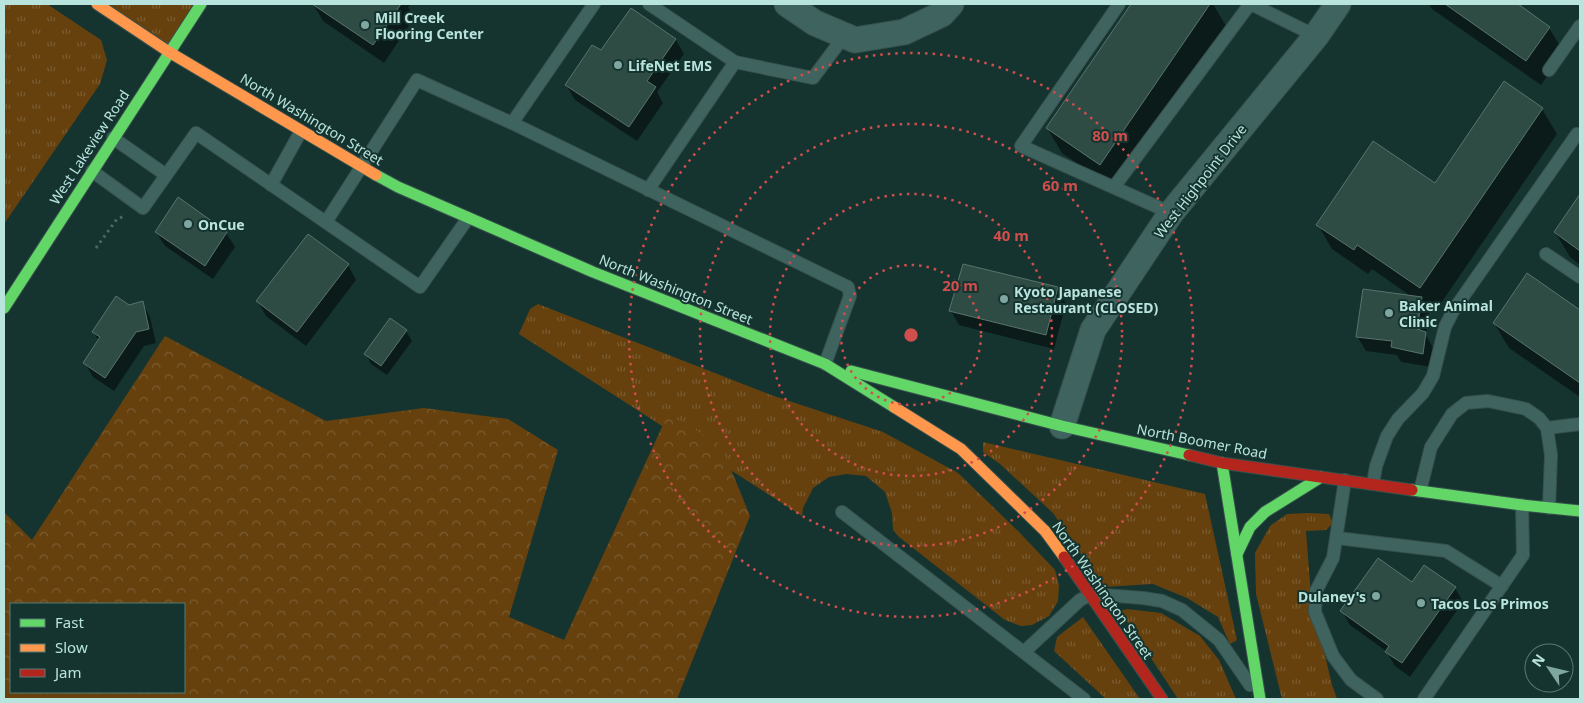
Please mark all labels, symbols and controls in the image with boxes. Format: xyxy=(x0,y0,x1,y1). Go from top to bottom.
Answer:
place label: Mill Creek Flooring Center xyxy=(375,8,484,43)
marker: Mill Creek Flooring Center xyxy=(359,19,371,31)
place label: LifeNet EMS xyxy=(628,56,712,75)
marker: LifeNet EMS xyxy=(612,59,624,71)
street label: North Washington Street xyxy=(237,69,387,169)
street label: West Lakeview Road xyxy=(45,86,133,208)
street label: West Highpoint Drive xyxy=(1149,120,1251,242)
text: 80 m xyxy=(1092,125,1128,145)
text: 60 m xyxy=(1042,175,1078,195)
place label: OnCue xyxy=(198,215,245,234)
marker: OnCue xyxy=(182,218,194,230)
text: 40 m xyxy=(993,225,1029,245)
street label: North Washington Street xyxy=(596,249,756,329)
text: 20 m xyxy=(942,275,978,295)
place label: Kyoto Japanese Restaurant (CLOSED) xyxy=(1014,282,1158,317)
marker: Kyoto Japanese Restaurant (CLOSED) xyxy=(998,293,1010,305)
place label: Baker Animal Clinic xyxy=(1399,296,1493,331)
marker: Baker Animal Clinic xyxy=(1383,307,1395,319)
centre of rings xyxy=(902,326,920,344)
street label: North Boomer Road xyxy=(1135,419,1269,463)
street label: North Washington Street xyxy=(1048,517,1158,663)
place label: Dulaney's xyxy=(1298,587,1366,606)
marker: Dulaney's xyxy=(1370,590,1382,602)
place label: Tacos Los Primos xyxy=(1431,594,1549,613)
marker: Tacos Los Primos xyxy=(1415,597,1427,609)
legend xyxy=(10,603,185,693)
text: Fast xyxy=(55,612,84,632)
text: Slow xyxy=(55,637,88,657)
north arrow xyxy=(1524,643,1574,693)
text: N xyxy=(1527,650,1549,670)
text: Jam xyxy=(53,662,82,682)

